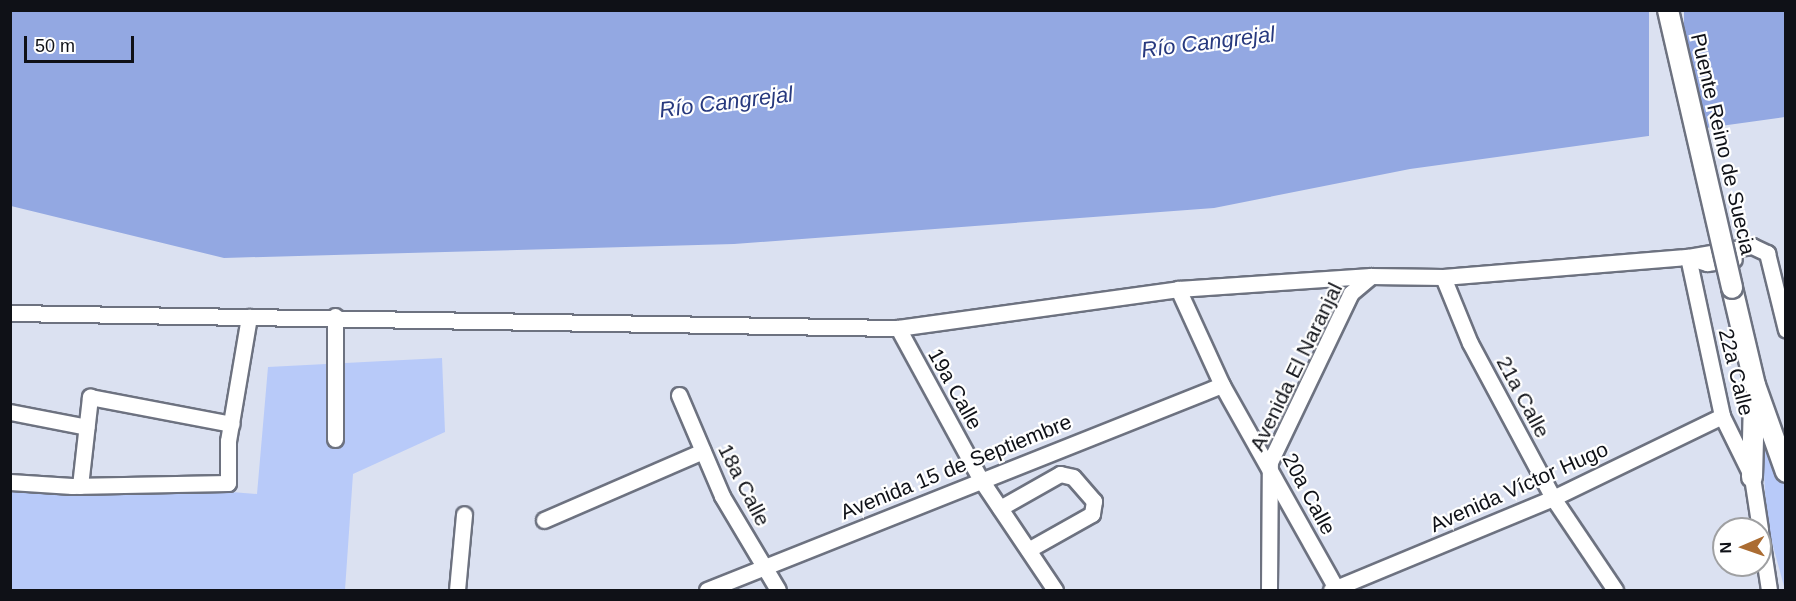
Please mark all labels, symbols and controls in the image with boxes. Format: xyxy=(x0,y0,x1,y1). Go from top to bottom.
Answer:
water label: Río Cangrejal xyxy=(1140,21,1276,63)
scale bar xyxy=(27,24,136,62)
street label: Puente Reino de Suecia xyxy=(1685,31,1761,257)
text: 50 m xyxy=(35,36,75,56)
water label: Río Cangrejal xyxy=(658,81,794,123)
street label: Avenida El Naranjal xyxy=(1244,279,1348,455)
street label: 22a Calle xyxy=(1713,326,1759,418)
street label: 19a Calle xyxy=(922,344,988,434)
street label: 21a Calle xyxy=(1491,352,1555,442)
street label: Avenida 15 de Septiembre xyxy=(837,409,1075,525)
street label: Avenida Víctor Hugo xyxy=(1426,436,1612,538)
street label: 18a Calle xyxy=(713,440,775,530)
street label: 20a Calle xyxy=(1277,449,1341,539)
north arrow xyxy=(1712,517,1772,577)
text: N xyxy=(1717,542,1734,554)

